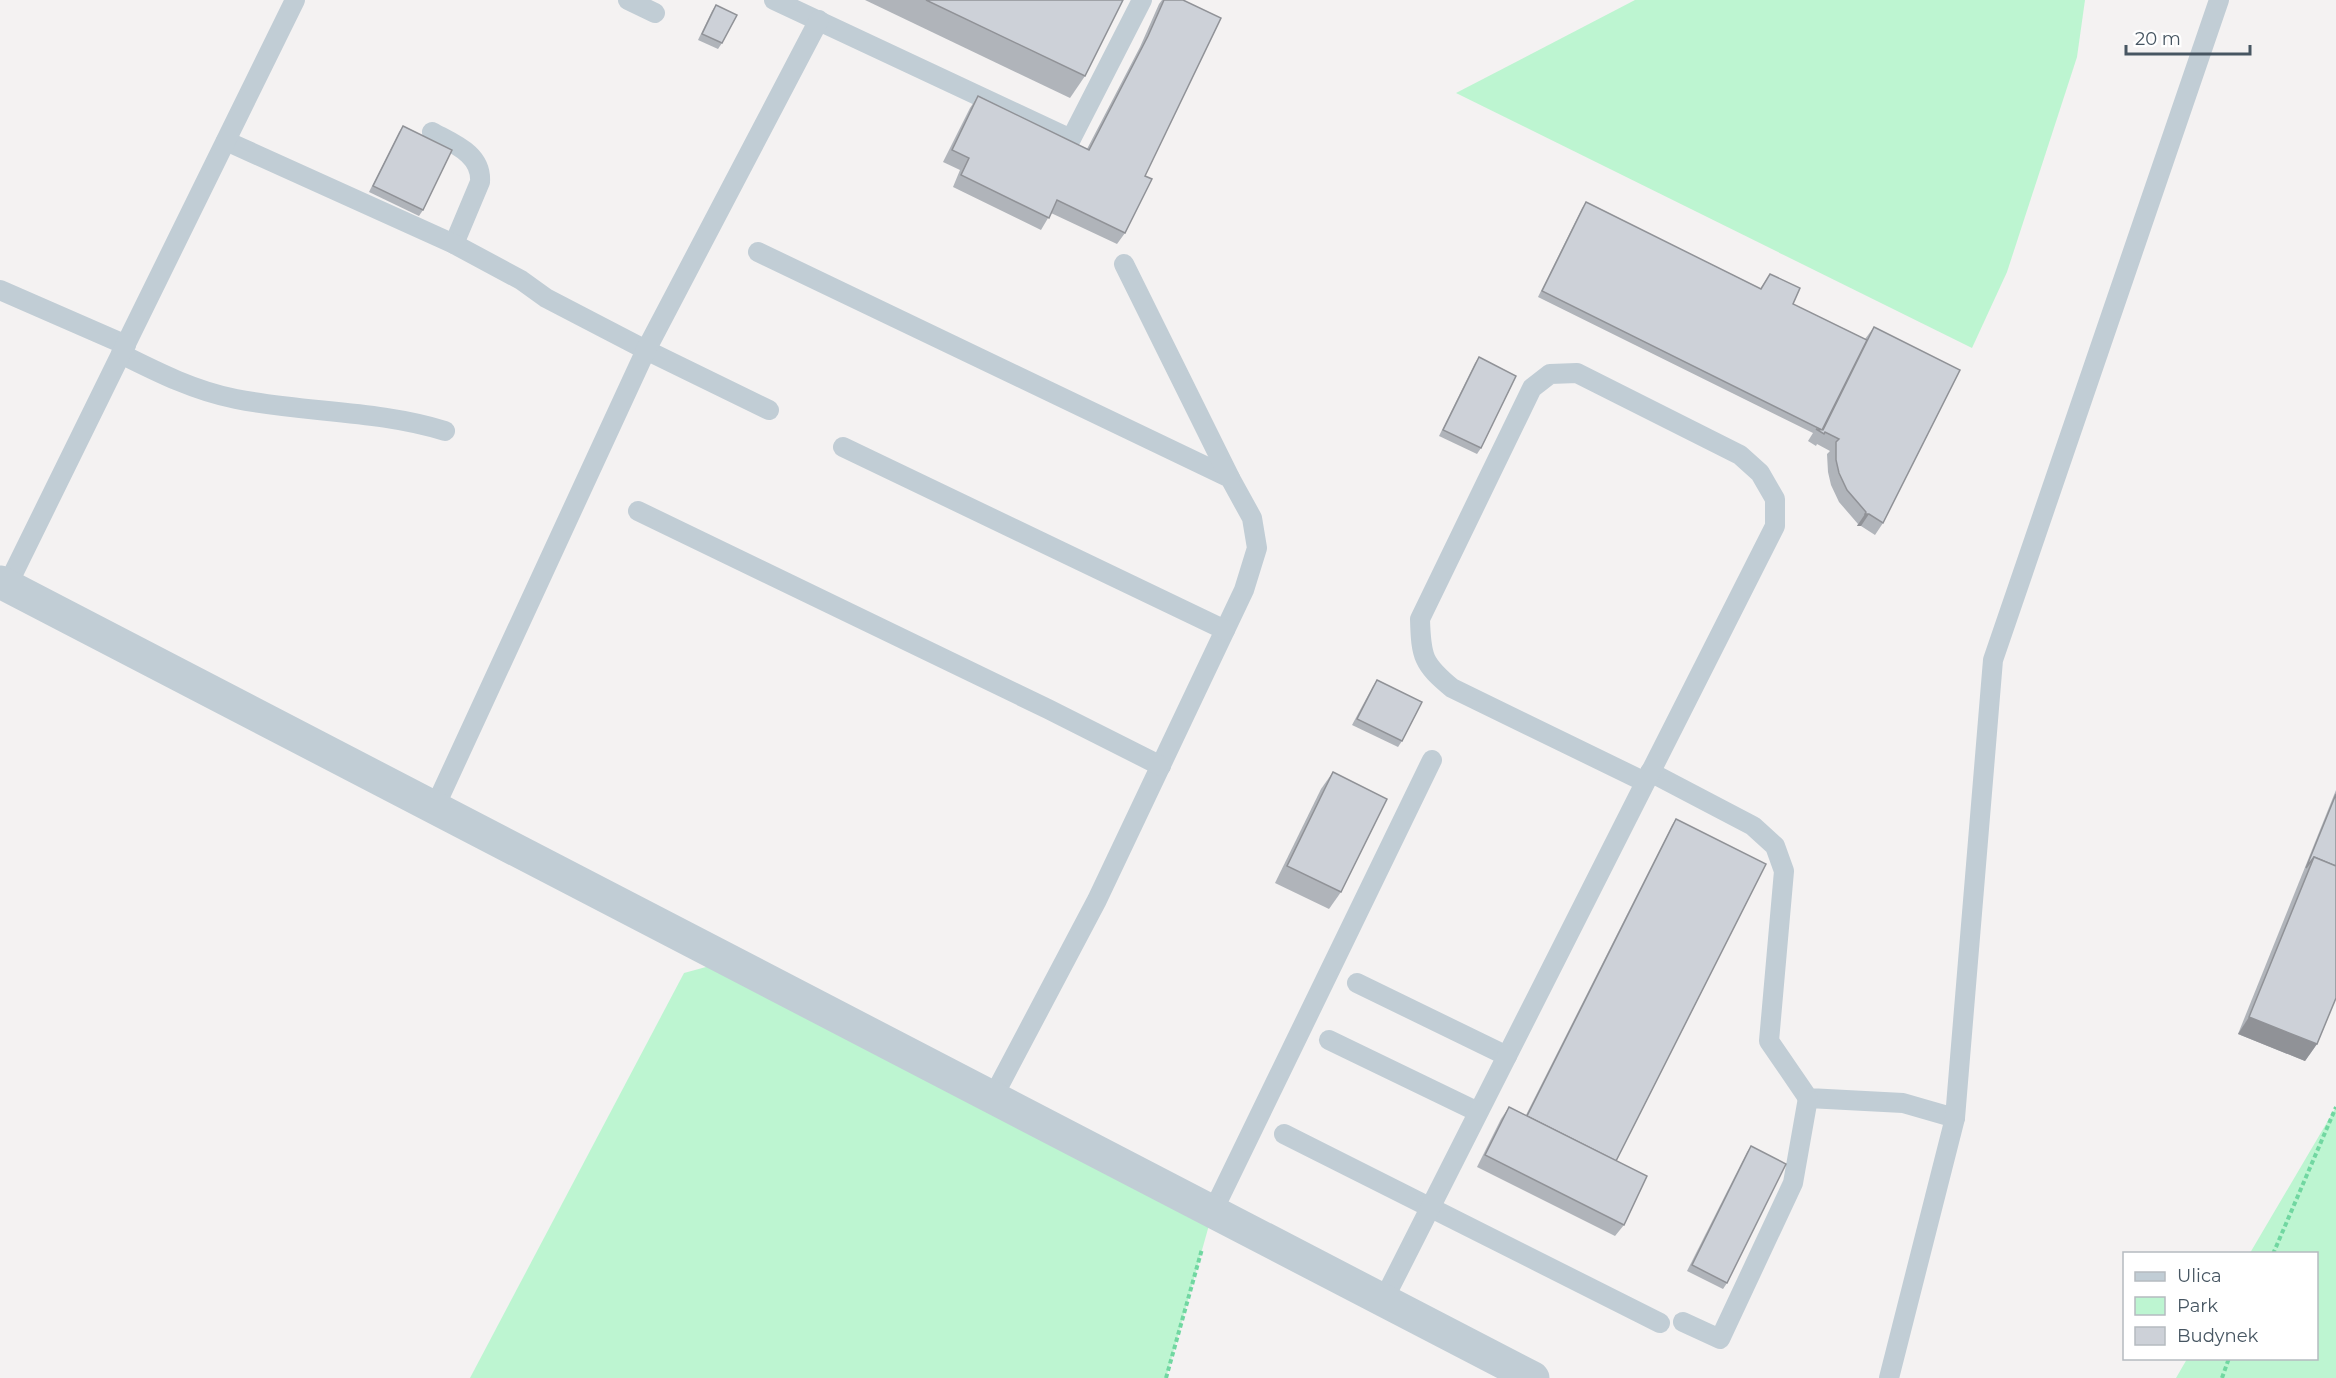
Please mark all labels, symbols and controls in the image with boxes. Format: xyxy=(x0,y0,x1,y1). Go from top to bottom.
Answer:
scale bar xyxy=(2126,18,2250,56)
text: 20 m xyxy=(2135,28,2181,50)
legend xyxy=(2123,1252,2318,1360)
text: Ulica xyxy=(2177,1265,2222,1287)
text: Park xyxy=(2177,1295,2218,1317)
text: Budynek xyxy=(2177,1325,2259,1347)

